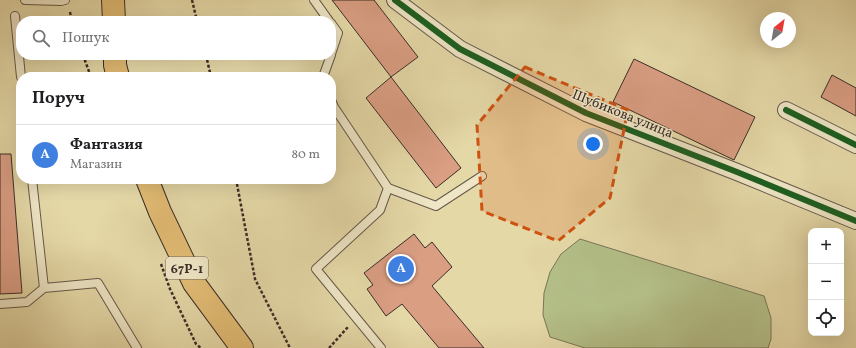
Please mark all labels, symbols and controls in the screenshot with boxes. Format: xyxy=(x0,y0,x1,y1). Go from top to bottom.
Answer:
north arrow xyxy=(760,12,796,48)
search box xyxy=(16,16,336,60)
icon: search xyxy=(30,27,52,49)
text: Пошук xyxy=(62,28,110,49)
street label: Шубикова улица xyxy=(569,85,676,143)
text: Поруч xyxy=(32,87,85,110)
your location xyxy=(583,134,603,154)
text: Фантазия xyxy=(70,135,143,156)
text: A xyxy=(40,146,50,164)
text: 80 m xyxy=(291,146,320,164)
text: Магазин xyxy=(70,156,122,174)
map controls xyxy=(808,228,844,336)
button: + xyxy=(808,228,844,264)
pin: A xyxy=(388,254,414,284)
road number: 67Р-1 xyxy=(166,257,208,279)
button: − xyxy=(808,264,844,300)
button: locate xyxy=(808,300,844,336)

